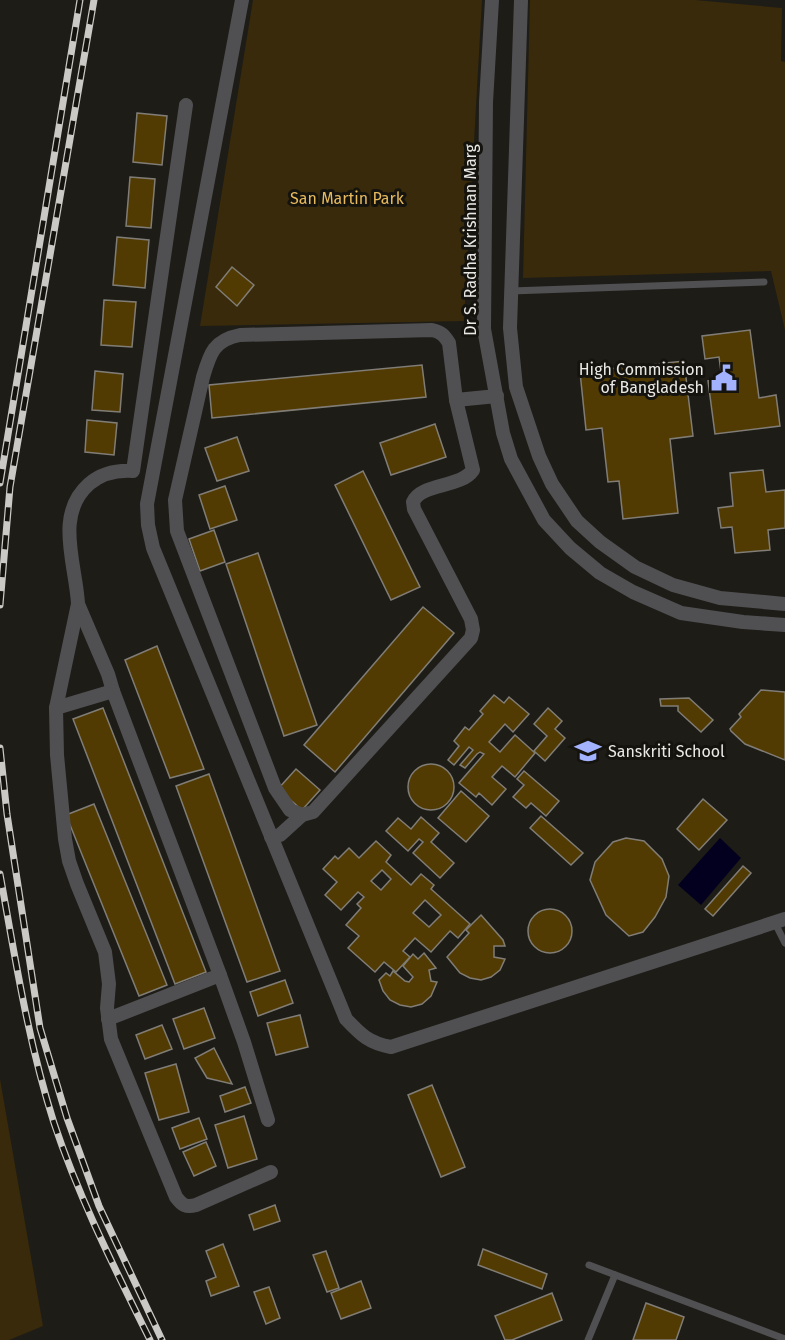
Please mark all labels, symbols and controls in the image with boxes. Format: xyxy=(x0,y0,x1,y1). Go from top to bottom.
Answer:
street label: Dr S. Radha Krishnan Marg xyxy=(461,143,480,336)
park label: San Martin Park xyxy=(290,189,405,208)
place label: High Commission of Bangladesh xyxy=(579,360,704,397)
public building icon: High Commission of Bangladesh xyxy=(709,363,739,393)
school or university icon: Sanskriti School xyxy=(573,736,603,766)
place label: Sanskriti School xyxy=(608,742,725,761)

